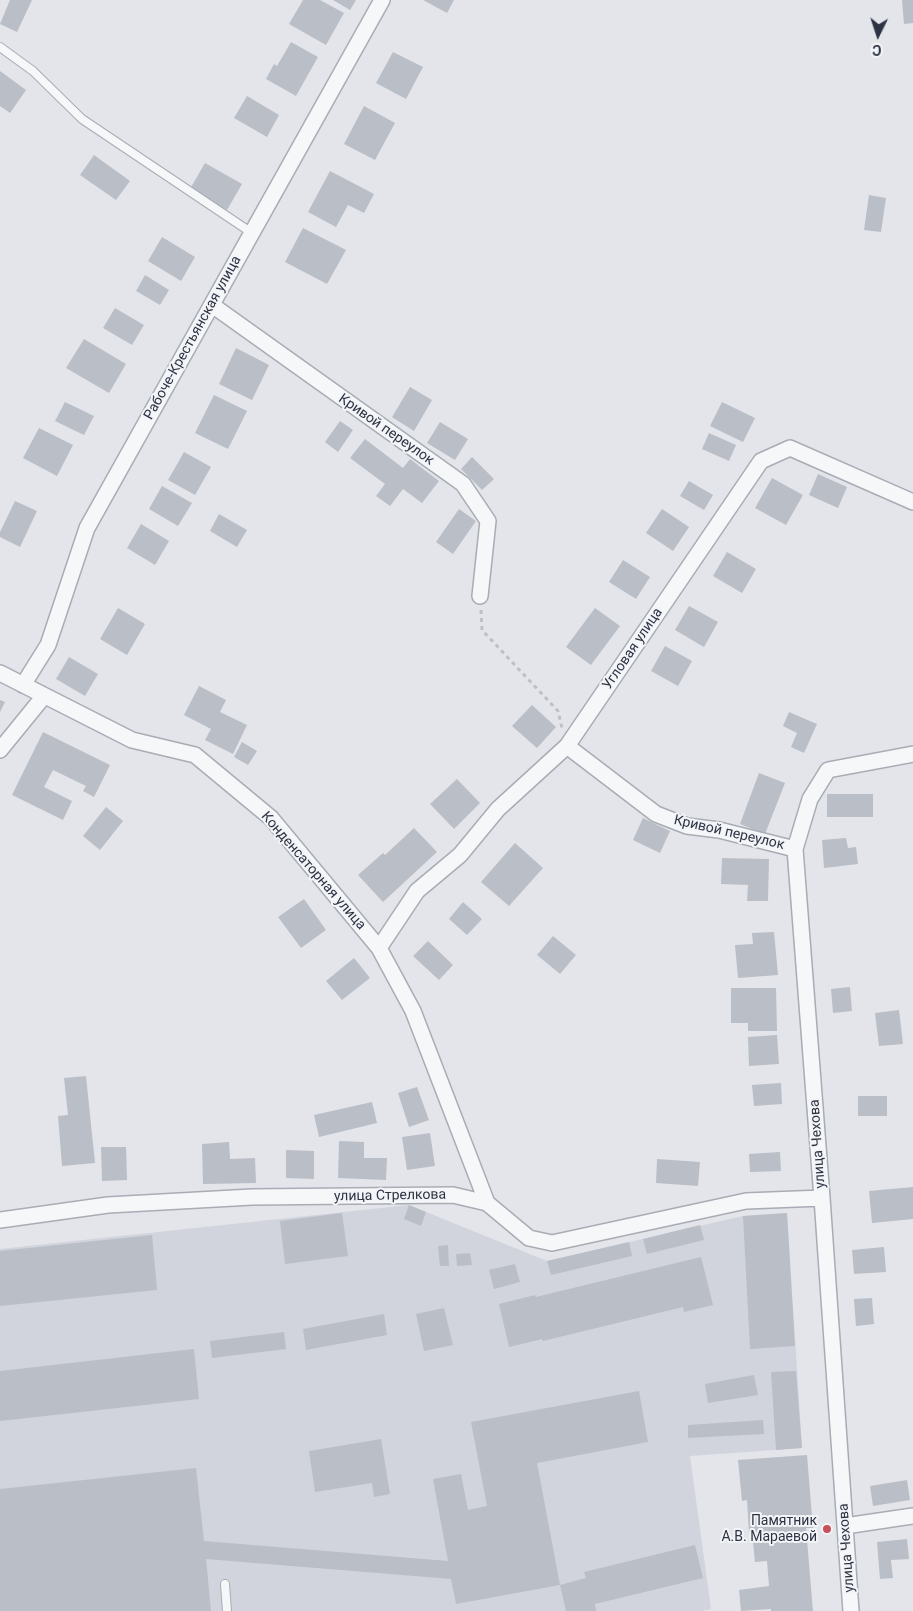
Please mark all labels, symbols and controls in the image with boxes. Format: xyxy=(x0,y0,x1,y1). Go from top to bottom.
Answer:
north arrow xyxy=(853,10,903,60)
text: С xyxy=(872,42,882,58)
street label: Рабоче-Крестьянская улица xyxy=(141,253,245,423)
street label: Кривой переулок xyxy=(335,391,437,469)
street label: Угловая улица xyxy=(599,605,667,693)
street label: Конденсаторная улица xyxy=(257,808,369,934)
street label: Кривой переулок xyxy=(672,812,786,854)
street label: улица Чехова xyxy=(807,1099,829,1189)
street label: улица Стрелкова xyxy=(334,1187,446,1205)
street label: улица Чехова xyxy=(836,1503,858,1593)
place label: Памятник А.В. Мараевой xyxy=(721,1513,817,1545)
marker: Памятник А.В. Мараевой xyxy=(821,1523,833,1535)

